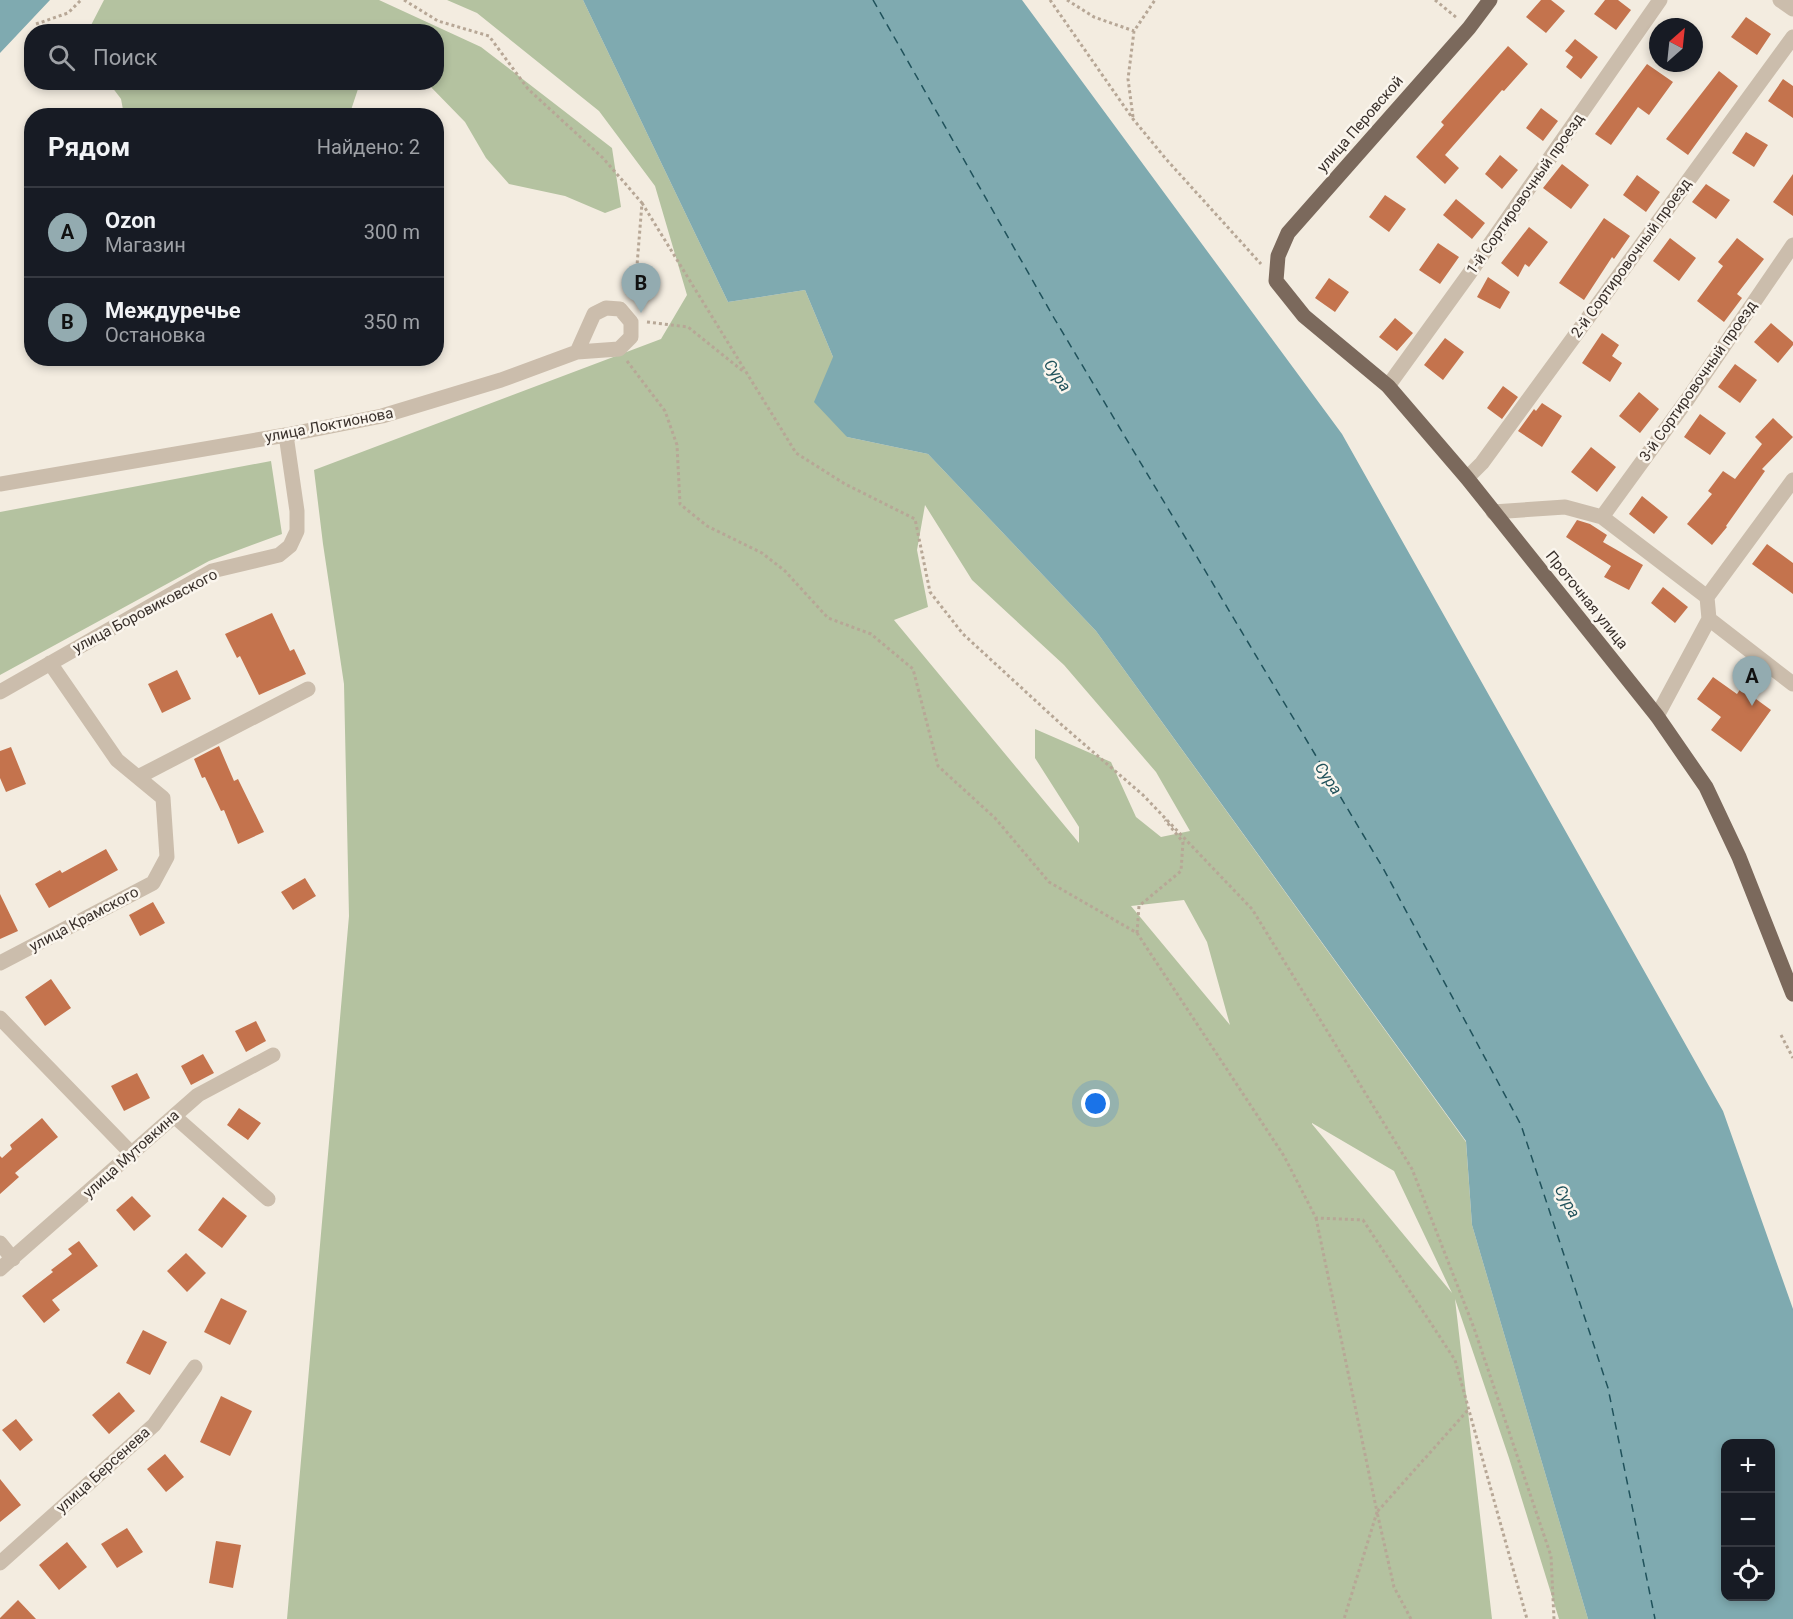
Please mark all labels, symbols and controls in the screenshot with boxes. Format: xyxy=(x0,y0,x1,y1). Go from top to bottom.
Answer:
north arrow xyxy=(1649,18,1703,72)
search box xyxy=(24,24,444,90)
icon: search xyxy=(45,41,78,74)
text: Поиск xyxy=(93,45,157,70)
street label: улица Перовской xyxy=(1313,72,1407,176)
street label: 1-й Сортировочный проезд xyxy=(1463,110,1587,278)
text: Рядом xyxy=(48,132,130,162)
text: Найдено: 2 xyxy=(317,135,420,159)
street label: 2-й Сортировочный проезд xyxy=(1567,175,1695,341)
text: Ozon xyxy=(105,208,156,233)
text: A xyxy=(61,220,74,244)
text: 300 m xyxy=(364,220,420,244)
text: Магазин xyxy=(105,233,186,257)
pin: B xyxy=(622,264,660,313)
street label: 3-й Сортировочный проезд xyxy=(1636,297,1760,465)
text: Междуречье xyxy=(105,298,241,323)
text: B xyxy=(61,310,74,334)
text: 350 m xyxy=(364,310,420,334)
text: Остановка xyxy=(105,323,206,347)
water label: Сура xyxy=(1040,356,1075,395)
street label: улица Локтионова xyxy=(263,404,395,446)
street label: Проточная улица xyxy=(1542,547,1632,653)
street label: улица Боровиковского xyxy=(70,565,220,657)
pin: A xyxy=(1732,656,1772,706)
water label: Сура xyxy=(1311,759,1346,798)
street label: улица Крамского xyxy=(26,883,142,955)
your location xyxy=(1081,1089,1110,1118)
street label: улица Мутовкина xyxy=(79,1106,183,1202)
water label: Сура xyxy=(1551,1182,1584,1221)
street label: улица Берсенева xyxy=(52,1423,154,1517)
map controls xyxy=(1721,1439,1775,1601)
button: + xyxy=(1721,1439,1775,1493)
button: − xyxy=(1721,1493,1775,1547)
button: locate xyxy=(1721,1547,1775,1601)

